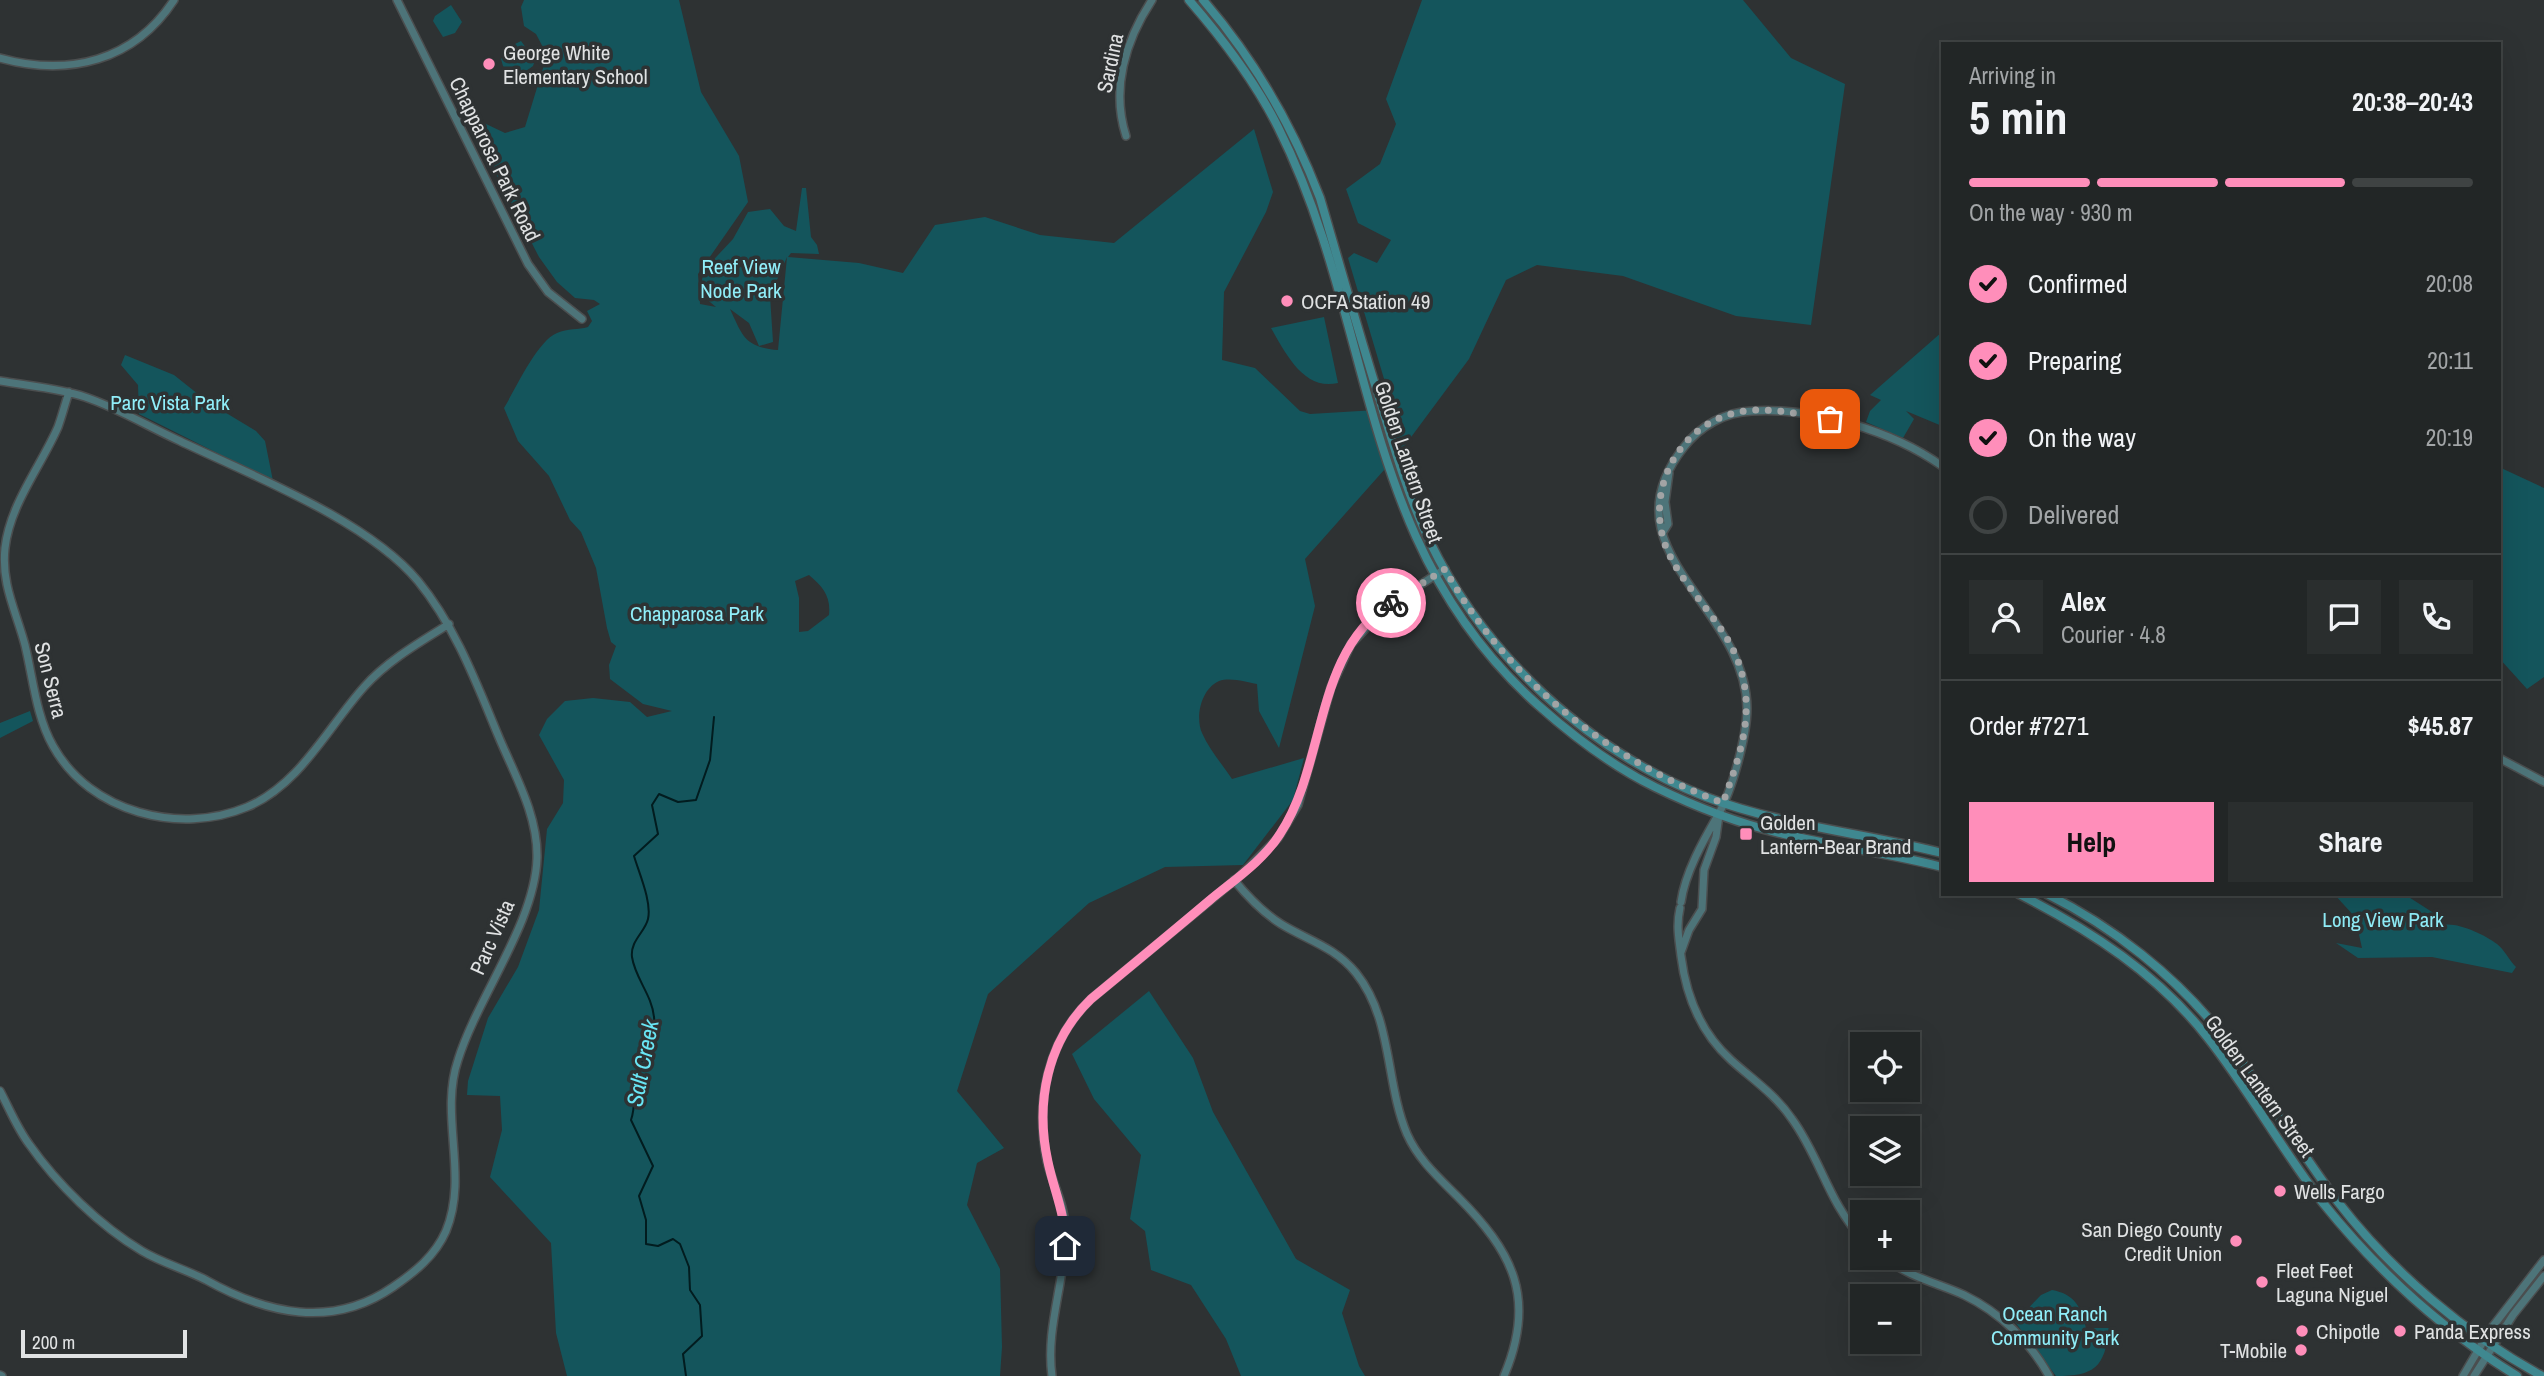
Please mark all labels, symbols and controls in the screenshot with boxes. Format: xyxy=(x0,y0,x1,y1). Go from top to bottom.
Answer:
street label: Sardina xyxy=(1090,30,1131,96)
place label: George White Elementary School xyxy=(503,38,648,91)
marker: George White Elementary School xyxy=(481,56,497,72)
text: Arriving in xyxy=(1969,60,2056,91)
street label: Chapparosa Park Road xyxy=(443,72,547,246)
text: 20:38–20:43 xyxy=(2352,84,2473,119)
text: 5 min xyxy=(1969,86,2068,148)
text: On the way · 930 m xyxy=(1969,197,2133,228)
park label: Reef View Node Park xyxy=(700,252,782,305)
icon: check xyxy=(1969,265,2007,303)
text: Confirmed xyxy=(2028,266,2128,301)
text: 20:08 xyxy=(2426,268,2473,299)
place label: OCFA Station 49 xyxy=(1301,287,1430,316)
marker: OCFA Station 49 xyxy=(1279,293,1295,309)
icon: check xyxy=(1969,342,2007,380)
text: Preparing xyxy=(2028,343,2122,378)
text: 20:11 xyxy=(2427,345,2473,376)
street label: Golden Lantern Street xyxy=(1368,377,1450,547)
park label: Parc Vista Park xyxy=(110,388,230,417)
pin xyxy=(1800,389,1860,449)
icon: bag xyxy=(1811,400,1849,438)
icon: check xyxy=(1969,419,2007,457)
text: On the way xyxy=(2028,420,2136,455)
text: 20:19 xyxy=(2426,422,2473,453)
text: Delivered xyxy=(2028,497,2119,532)
courier xyxy=(1356,568,1426,638)
button: person xyxy=(1969,580,2043,654)
button: chat xyxy=(2307,580,2381,654)
button: phone xyxy=(2399,580,2473,654)
icon: bike xyxy=(1372,584,1410,622)
text: Alex xyxy=(2061,584,2106,619)
park label: Chapparosa Park xyxy=(630,599,764,628)
text: Courier · 4.8 xyxy=(2061,619,2166,650)
street label: Son Serra xyxy=(28,639,75,722)
text: Order #7271 xyxy=(1969,708,2089,743)
text: $45.87 xyxy=(2408,708,2473,743)
button: Help xyxy=(1969,802,2214,882)
button: Share xyxy=(2228,802,2473,882)
place label: Golden Lantern-Bear Brand xyxy=(1760,808,1911,861)
marker: Golden Lantern-Bear Brand xyxy=(1738,826,1754,842)
street label: Parc Vista xyxy=(463,895,522,979)
park label: Long View Park xyxy=(2322,905,2444,934)
street label: Golden Lantern Street xyxy=(2198,1009,2322,1163)
water label: Salt Creek xyxy=(618,1015,666,1109)
map controls xyxy=(1850,1032,1920,1354)
button: locate xyxy=(1850,1032,1920,1102)
button: layers xyxy=(1850,1116,1920,1186)
place label: Wells Fargo xyxy=(2294,1177,2385,1206)
marker: Wells Fargo xyxy=(2272,1183,2288,1199)
button: + xyxy=(1850,1200,1920,1270)
place label: San Diego County Credit Union xyxy=(2081,1215,2222,1268)
pin xyxy=(1035,1216,1095,1276)
icon: home xyxy=(1046,1227,1084,1265)
marker: San Diego County Credit Union xyxy=(2228,1233,2244,1249)
place label: Fleet Feet Laguna Niguel xyxy=(2276,1256,2388,1309)
marker: Fleet Feet Laguna Niguel xyxy=(2254,1274,2270,1290)
button: − xyxy=(1850,1284,1920,1354)
park label: Ocean Ranch Community Park xyxy=(1991,1299,2119,1352)
place label: Chipotle xyxy=(2316,1317,2380,1346)
place label: Panda Express xyxy=(2414,1317,2531,1346)
marker: Chipotle xyxy=(2294,1323,2310,1339)
marker: Panda Express xyxy=(2392,1323,2408,1339)
scale bar xyxy=(21,1327,187,1359)
text: 200 m xyxy=(32,1329,75,1355)
place label: T-Mobile xyxy=(2220,1336,2287,1365)
marker: T-Mobile xyxy=(2293,1342,2309,1358)

